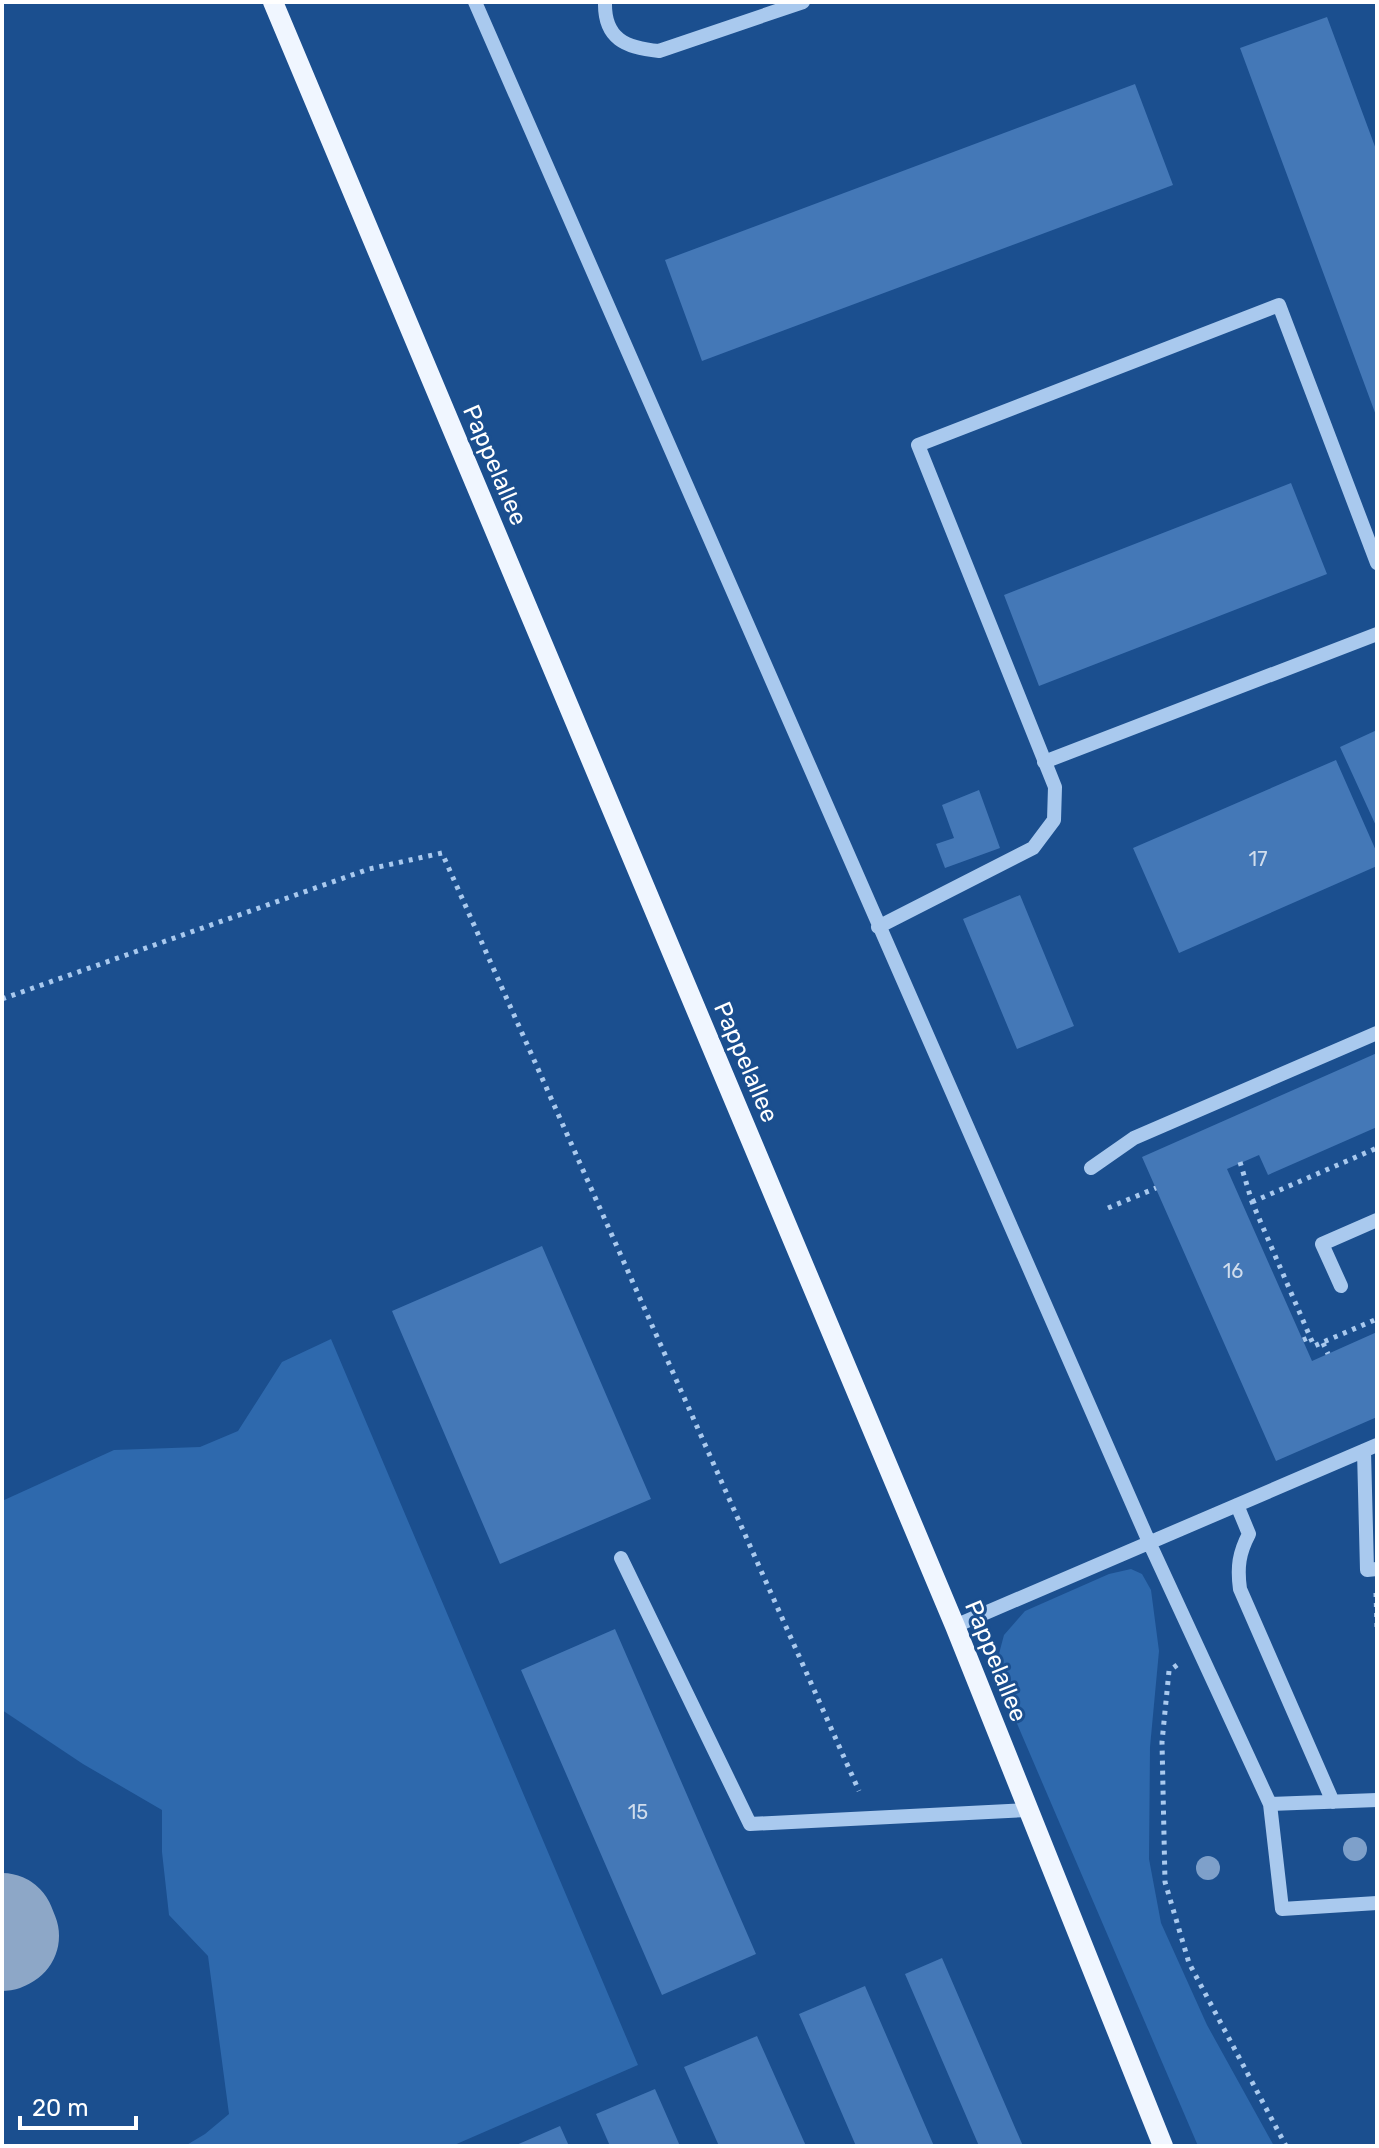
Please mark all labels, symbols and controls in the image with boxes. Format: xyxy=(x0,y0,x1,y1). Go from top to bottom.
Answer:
street label: Pappelallee xyxy=(457,401,533,529)
house number: 17 xyxy=(1249,847,1267,871)
street label: Pappelallee xyxy=(708,998,784,1126)
house number: 16 xyxy=(1223,1259,1243,1283)
street label: Pappelallee xyxy=(959,1596,1033,1726)
house number: 15 xyxy=(628,1800,648,1824)
scale bar xyxy=(20,2080,136,2130)
text: 20 m xyxy=(32,2094,89,2122)

